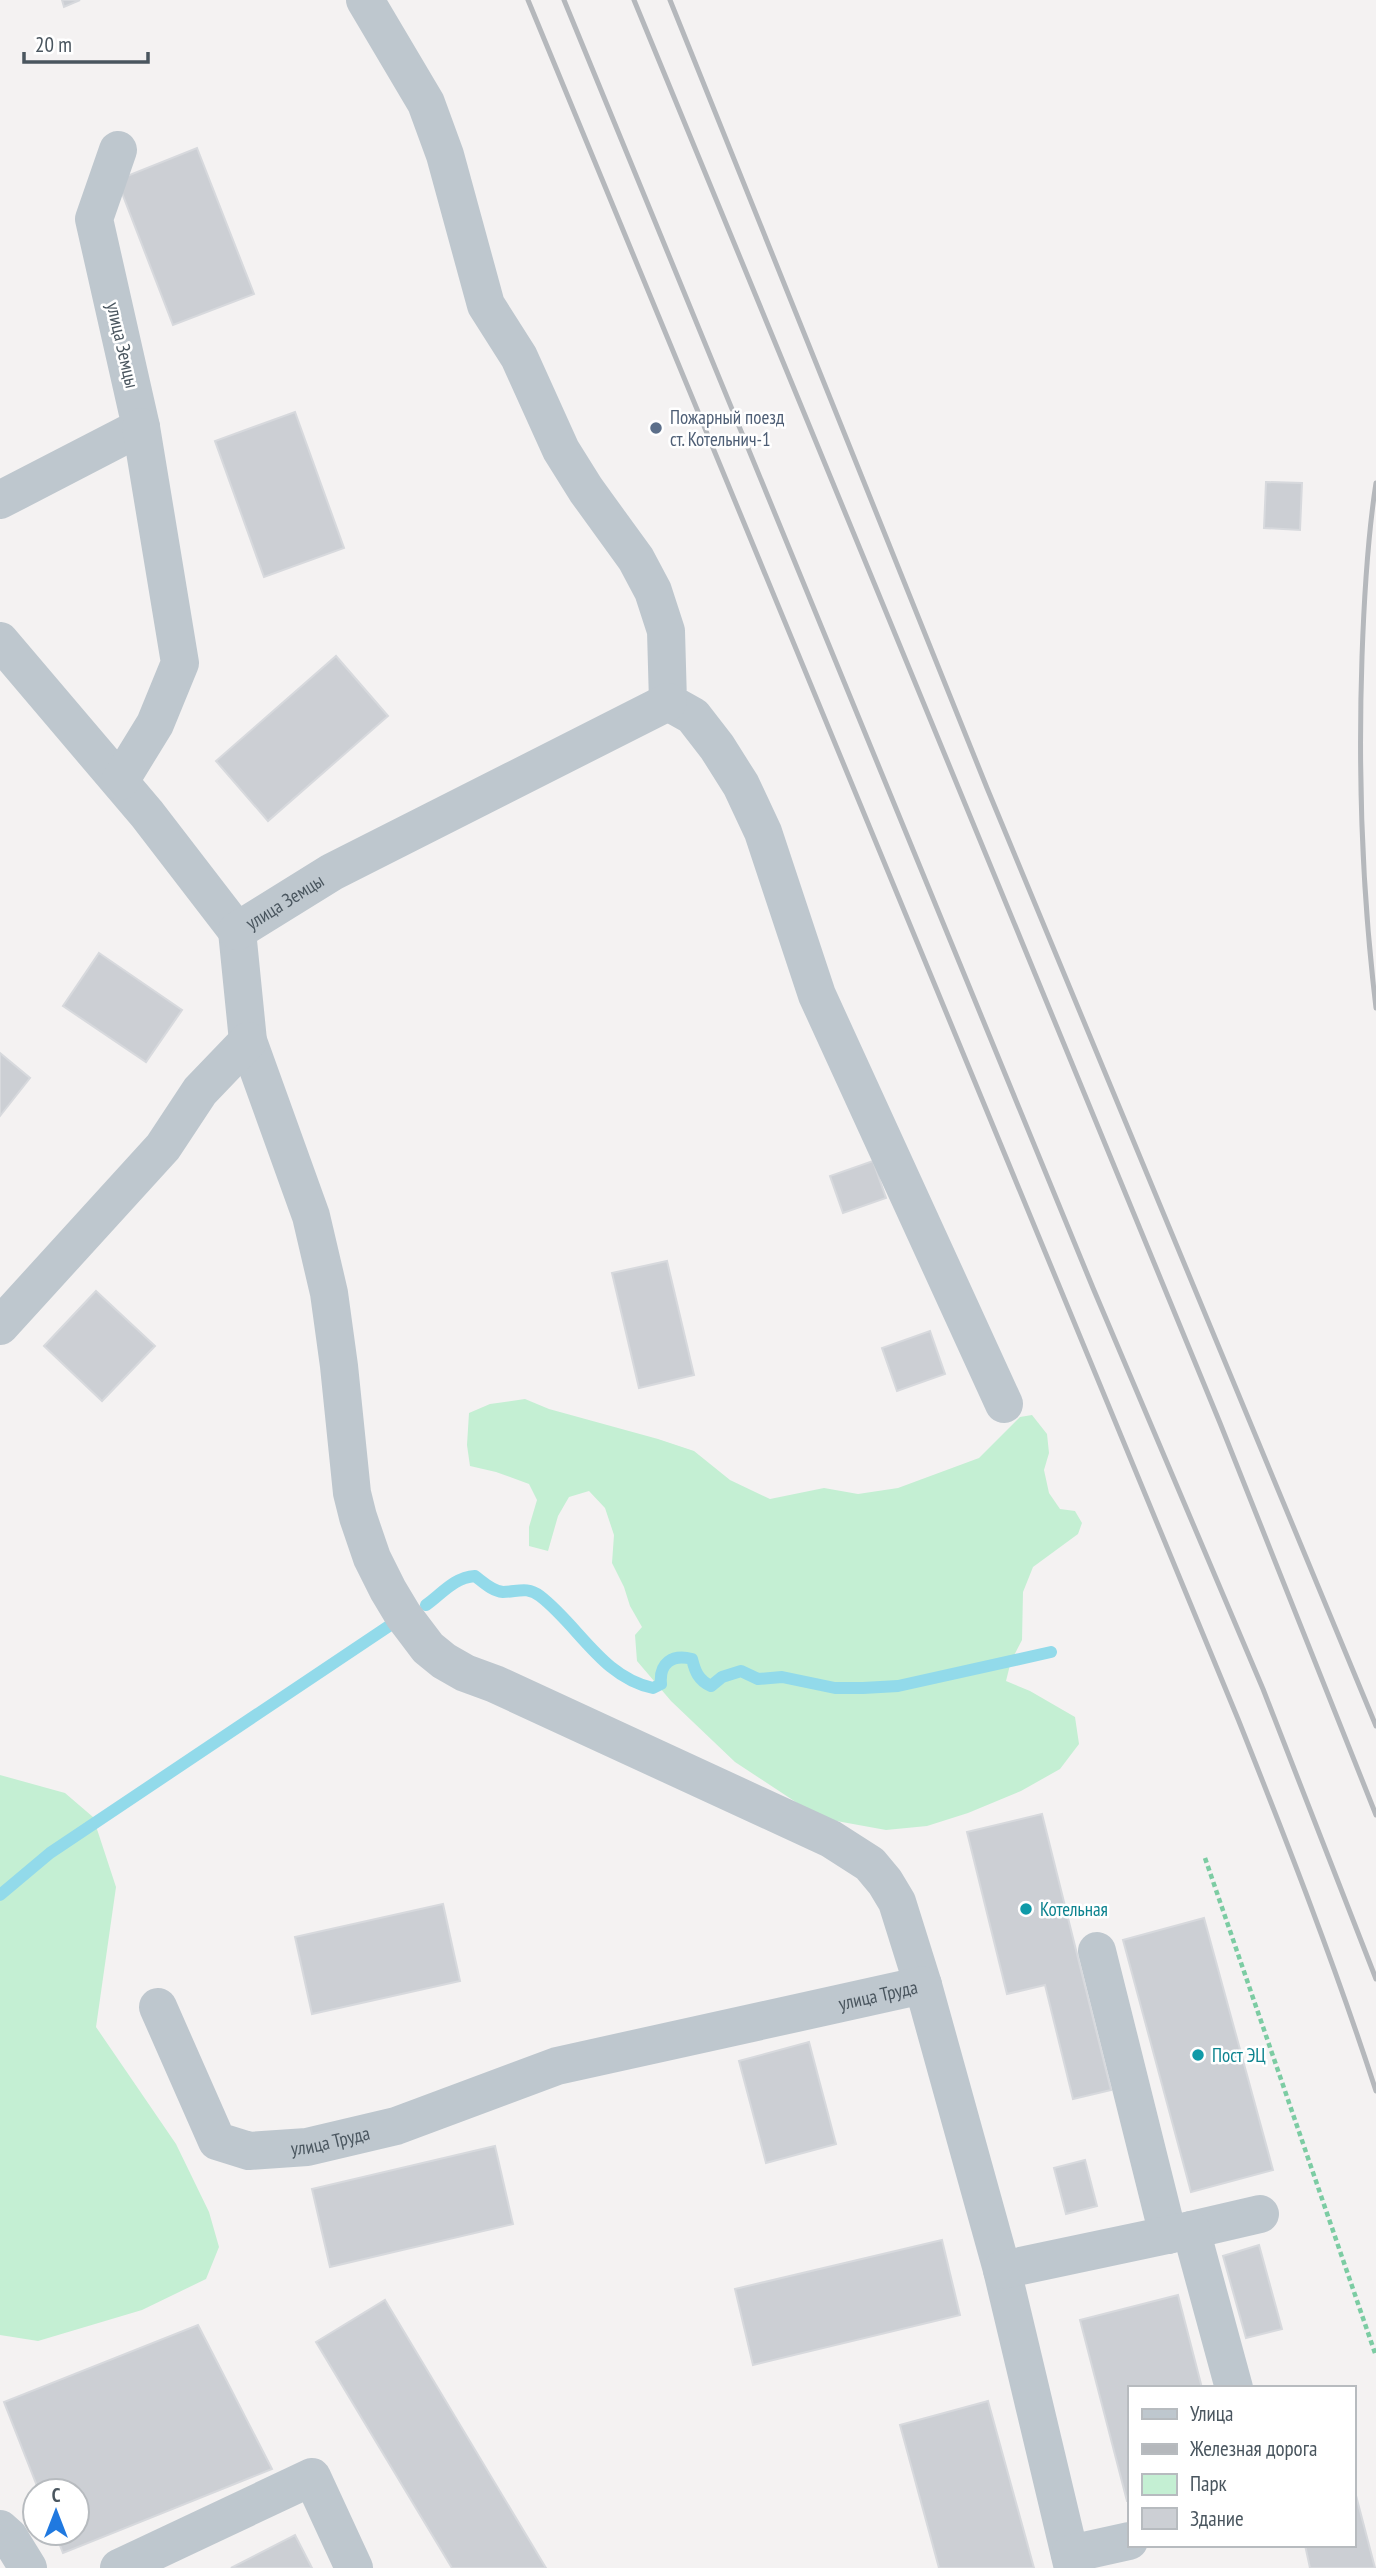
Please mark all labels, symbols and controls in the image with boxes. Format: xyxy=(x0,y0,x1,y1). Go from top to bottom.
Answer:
scale bar xyxy=(24,21,149,65)
text: 20 m xyxy=(35,31,72,58)
street label: улица Земцы xyxy=(101,300,145,390)
place label: Пожарный поезд ст. Котельнич-1 xyxy=(670,405,785,451)
marker: Пожарный поезд ст. Котельнич-1 xyxy=(648,420,664,436)
street label: улица Земцы xyxy=(241,868,328,935)
place label: Котельная xyxy=(1040,1897,1108,1921)
marker: Котельная xyxy=(1018,1901,1034,1917)
street label: улица Труда xyxy=(836,1975,920,2015)
place label: Пост ЭЦ xyxy=(1212,2043,1266,2067)
marker: Пост ЭЦ xyxy=(1190,2047,1206,2063)
street label: улица Труда xyxy=(290,2121,372,2160)
legend xyxy=(1128,2386,1355,2547)
text: Улица xyxy=(1190,2400,1233,2427)
text: Железная дорога xyxy=(1189,2435,1317,2462)
text: Парк xyxy=(1190,2470,1227,2497)
north arrow xyxy=(21,2477,91,2547)
text: С xyxy=(52,2483,61,2507)
text: Здание xyxy=(1190,2505,1244,2532)

